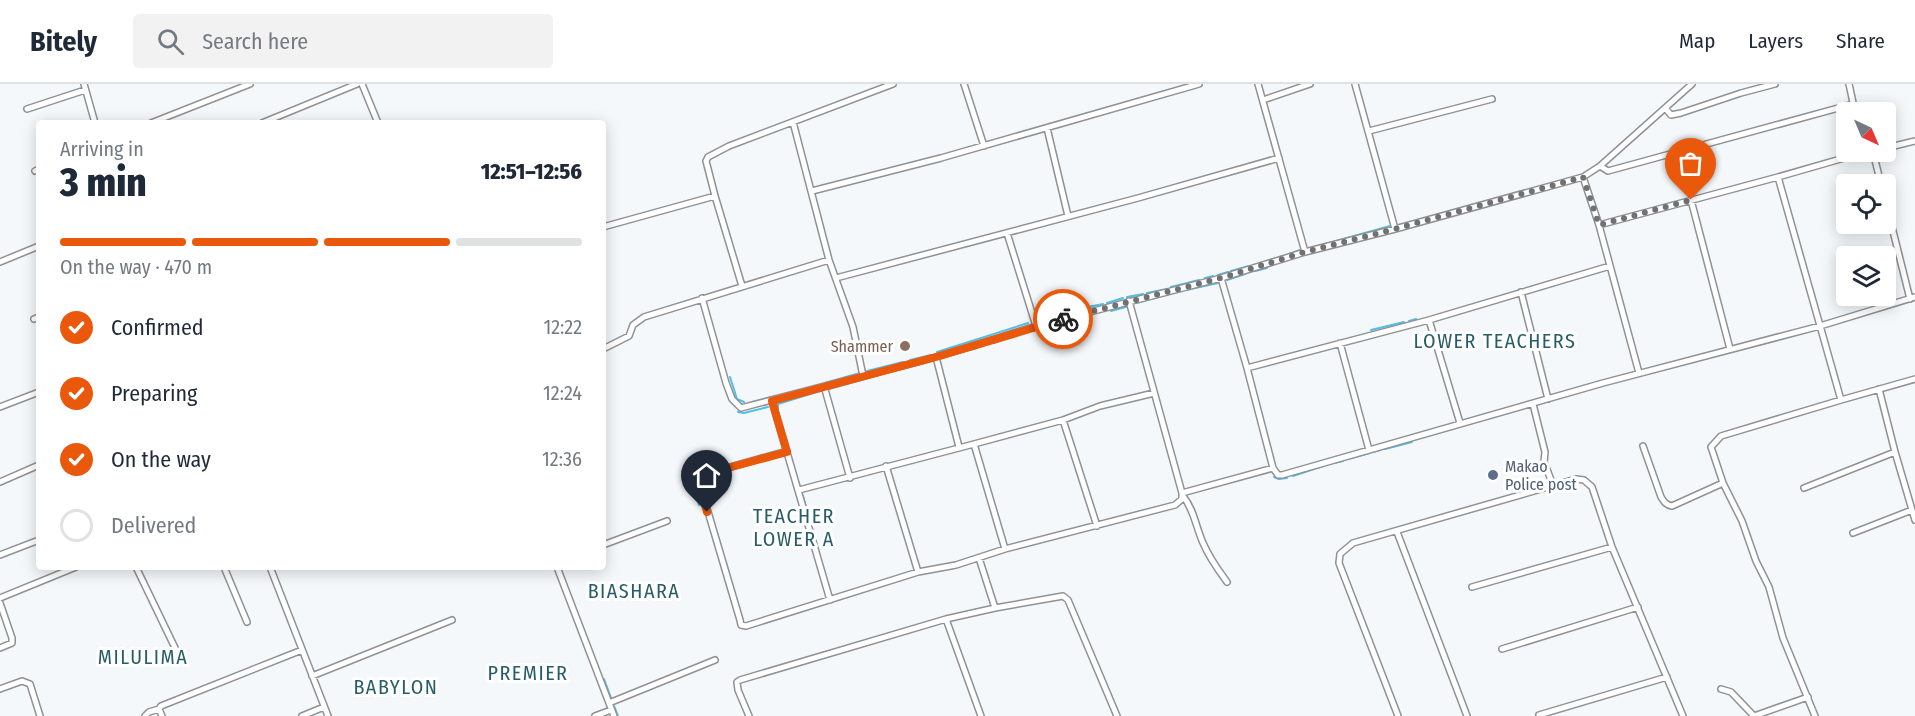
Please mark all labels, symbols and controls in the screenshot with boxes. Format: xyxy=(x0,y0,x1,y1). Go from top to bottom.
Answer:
search box xyxy=(133,14,553,68)
text: Bitely xyxy=(30,25,97,58)
icon: search xyxy=(154,25,187,58)
text: Search here xyxy=(202,28,308,55)
text: Map xyxy=(1679,28,1715,54)
text: Layers xyxy=(1748,28,1803,54)
text: Share xyxy=(1836,28,1885,54)
north arrow xyxy=(1836,102,1896,162)
map controls xyxy=(1836,102,1896,306)
text: Arriving in xyxy=(60,137,144,161)
pin xyxy=(1665,138,1716,200)
icon: bag xyxy=(1674,147,1707,180)
text: 12:51–12:56 xyxy=(481,158,582,185)
text: 3 min xyxy=(60,160,147,206)
button: locate xyxy=(1836,174,1896,234)
button: layers xyxy=(1836,246,1896,306)
text: On the way · 470 m xyxy=(60,255,212,279)
courier xyxy=(1033,289,1093,349)
icon: bike xyxy=(1047,303,1080,336)
icon: check xyxy=(60,311,93,344)
text: Confirmed xyxy=(111,314,204,341)
text: 12:22 xyxy=(544,315,582,339)
district label: LOWER TEACHERS xyxy=(1414,329,1576,353)
place label: Shammer xyxy=(831,337,893,356)
marker: Shammer xyxy=(898,339,912,353)
icon: check xyxy=(60,377,93,410)
text: Preparing xyxy=(111,380,197,407)
text: 12:24 xyxy=(543,381,582,405)
icon: check xyxy=(60,443,93,476)
text: On the way xyxy=(111,446,211,473)
text: 12:36 xyxy=(542,447,582,471)
pin xyxy=(681,450,732,512)
place label: Makao Police post xyxy=(1505,457,1578,494)
icon: home xyxy=(690,459,723,492)
marker: Makao Police post xyxy=(1486,468,1500,482)
district label: TEACHER LOWER A xyxy=(753,504,835,551)
text: Delivered xyxy=(111,512,196,539)
district label: BIASHARA xyxy=(588,579,680,603)
district label: MILULIMA xyxy=(98,645,188,669)
district label: PREMIER xyxy=(488,661,568,685)
district label: BABYLON xyxy=(354,675,438,699)

